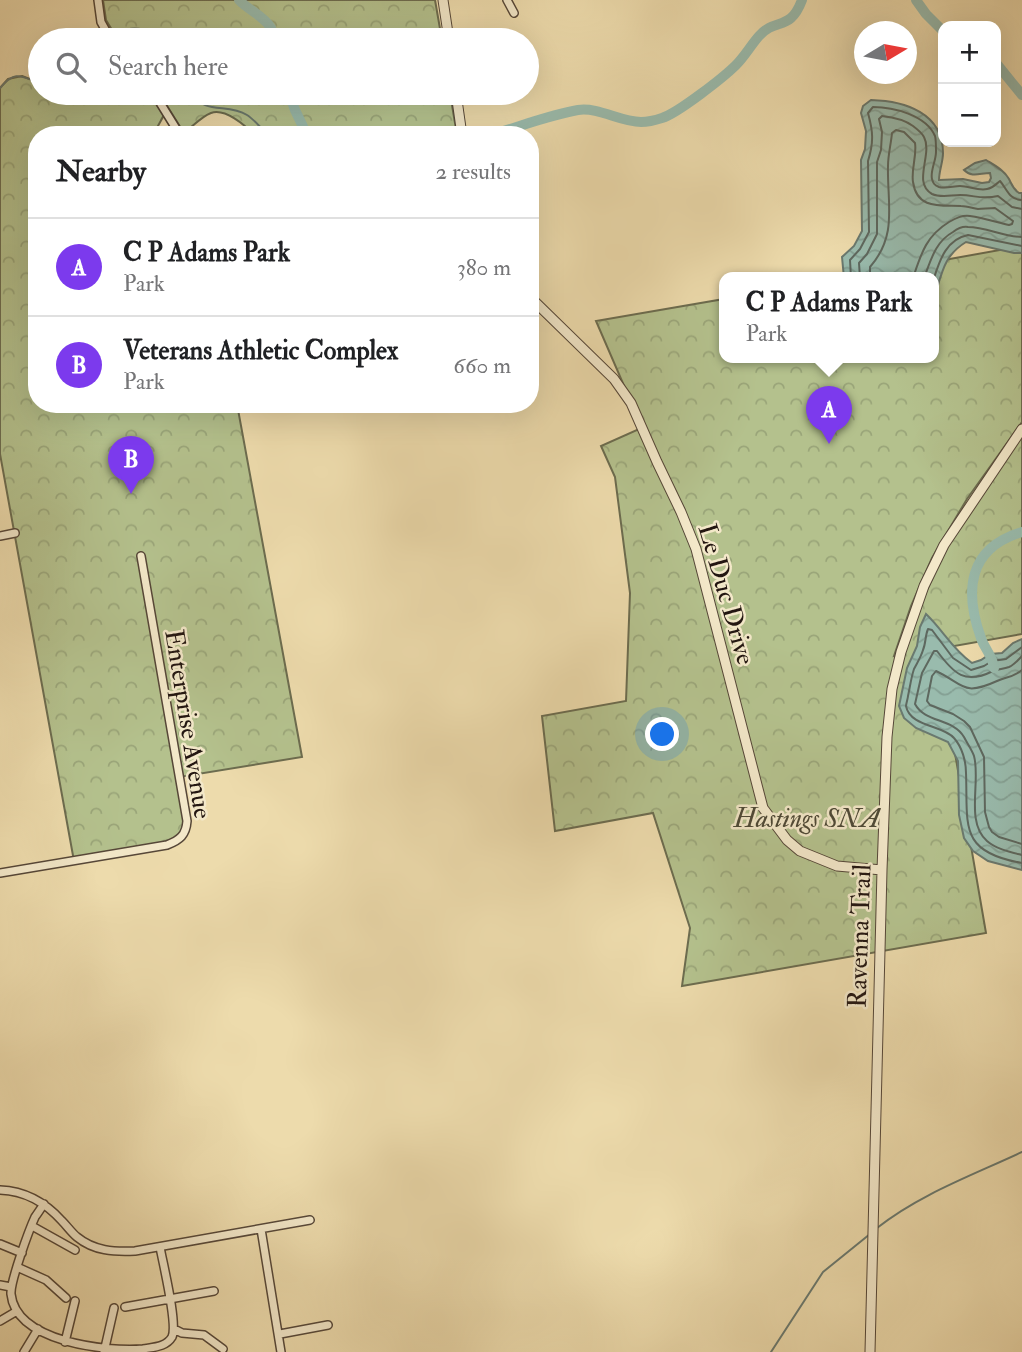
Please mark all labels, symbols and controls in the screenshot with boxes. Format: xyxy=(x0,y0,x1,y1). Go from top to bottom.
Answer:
north arrow xyxy=(854,21,917,84)
map controls xyxy=(938,21,1001,147)
button: + xyxy=(938,21,1001,84)
search box xyxy=(28,28,539,105)
icon: search xyxy=(52,48,90,86)
text: Search here xyxy=(108,51,228,83)
button: − xyxy=(938,84,1001,147)
text: Nearby xyxy=(56,153,146,190)
text: 2 results xyxy=(436,157,511,186)
text: C P Adams Park xyxy=(123,237,290,269)
text: A xyxy=(72,253,86,282)
text: 380 m xyxy=(457,253,511,282)
text: Park xyxy=(123,269,165,298)
popup xyxy=(719,272,939,363)
text: C P Adams Park xyxy=(745,287,913,319)
text: Park xyxy=(745,319,787,348)
text: Veterans Athletic Complex xyxy=(123,335,398,367)
text: B xyxy=(71,351,87,380)
text: 660 m xyxy=(453,351,511,380)
text: Park xyxy=(123,367,165,396)
pin: A xyxy=(806,386,852,444)
pin: B xyxy=(108,436,154,494)
street label: Le Duc Drive xyxy=(691,520,761,669)
street label: Enterprise Avenue xyxy=(156,627,219,821)
your location xyxy=(645,717,679,751)
park label: Hastings SNA xyxy=(733,803,881,835)
street label: Ravenna Trail xyxy=(841,863,879,1009)

